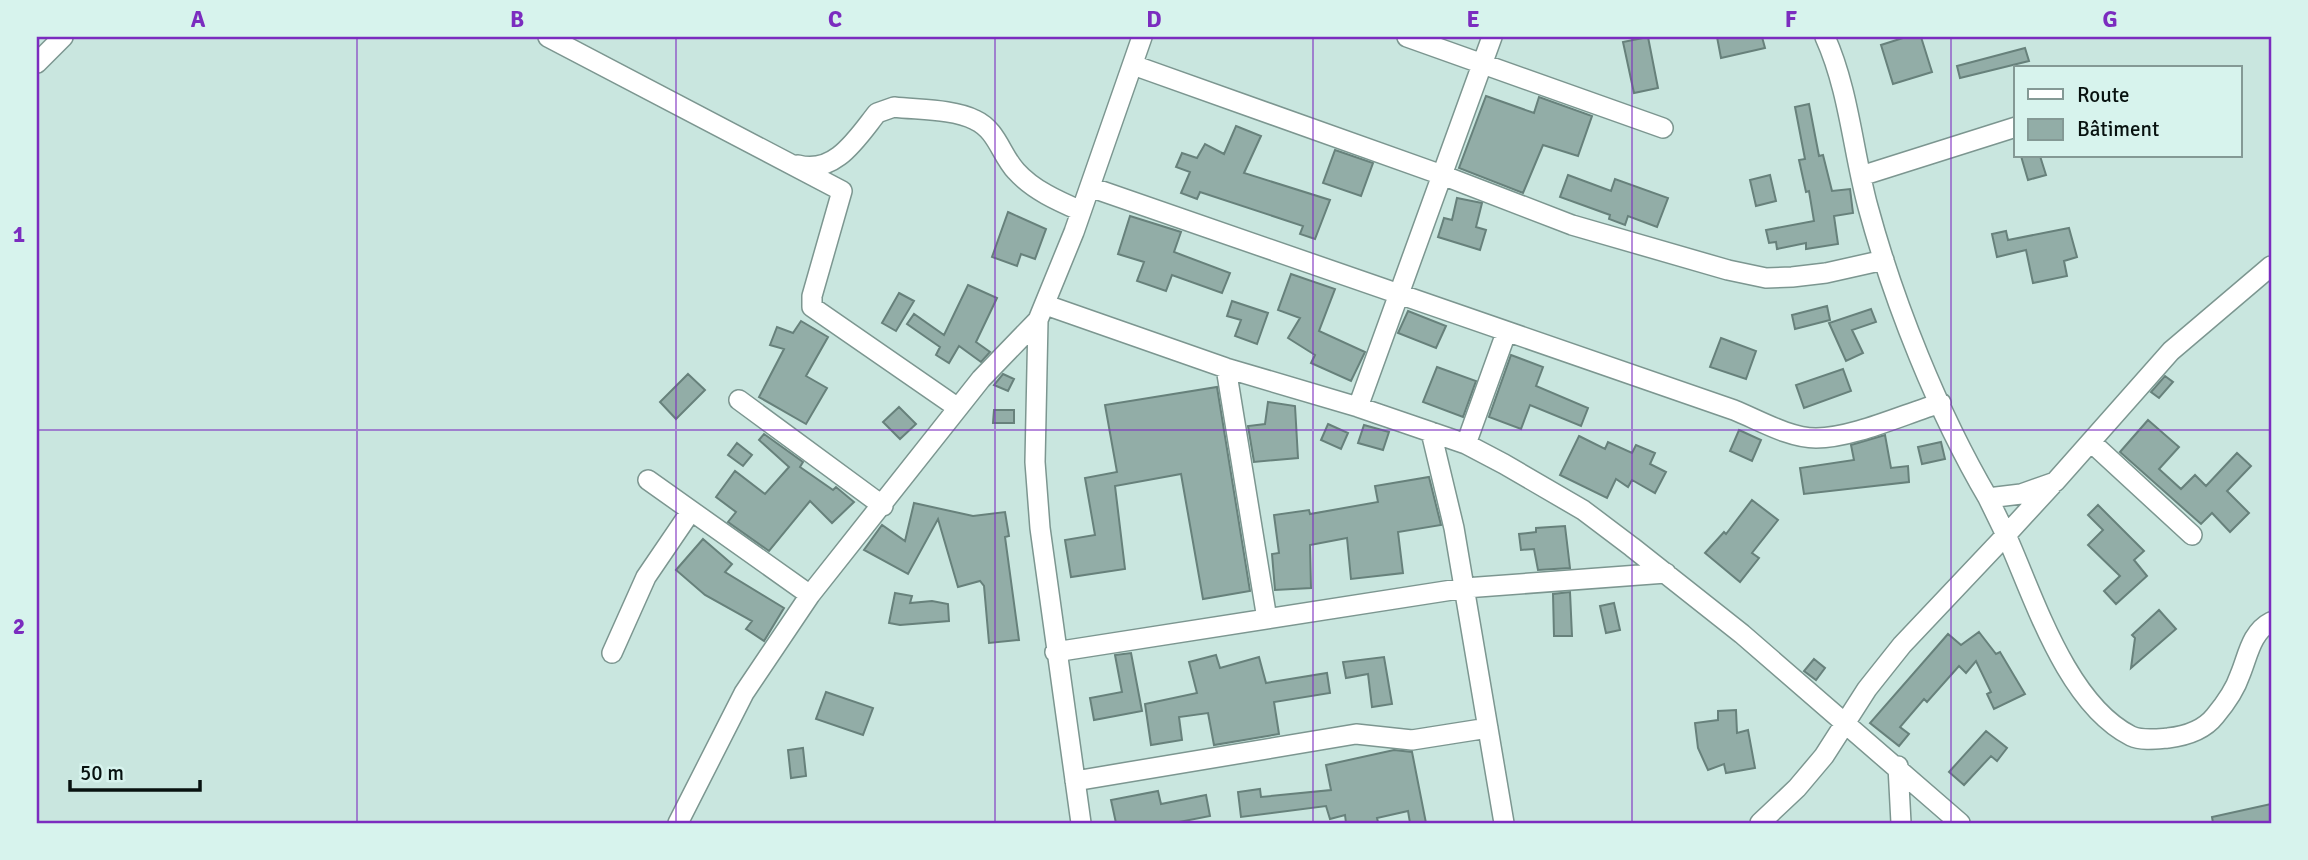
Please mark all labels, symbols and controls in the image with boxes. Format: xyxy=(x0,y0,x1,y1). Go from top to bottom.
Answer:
text: A xyxy=(191,5,206,34)
text: B xyxy=(510,5,524,34)
text: C xyxy=(828,5,842,34)
text: D xyxy=(1146,5,1162,34)
text: E xyxy=(1466,5,1480,34)
text: F xyxy=(1785,5,1797,34)
text: G xyxy=(2102,5,2118,34)
legend xyxy=(2014,66,2242,158)
text: Route xyxy=(2077,82,2129,108)
text: Bâtiment xyxy=(2077,116,2159,142)
text: 1 xyxy=(13,220,25,249)
text: 2 xyxy=(13,612,25,641)
scale bar xyxy=(70,748,200,792)
text: 50 m xyxy=(80,760,124,786)

